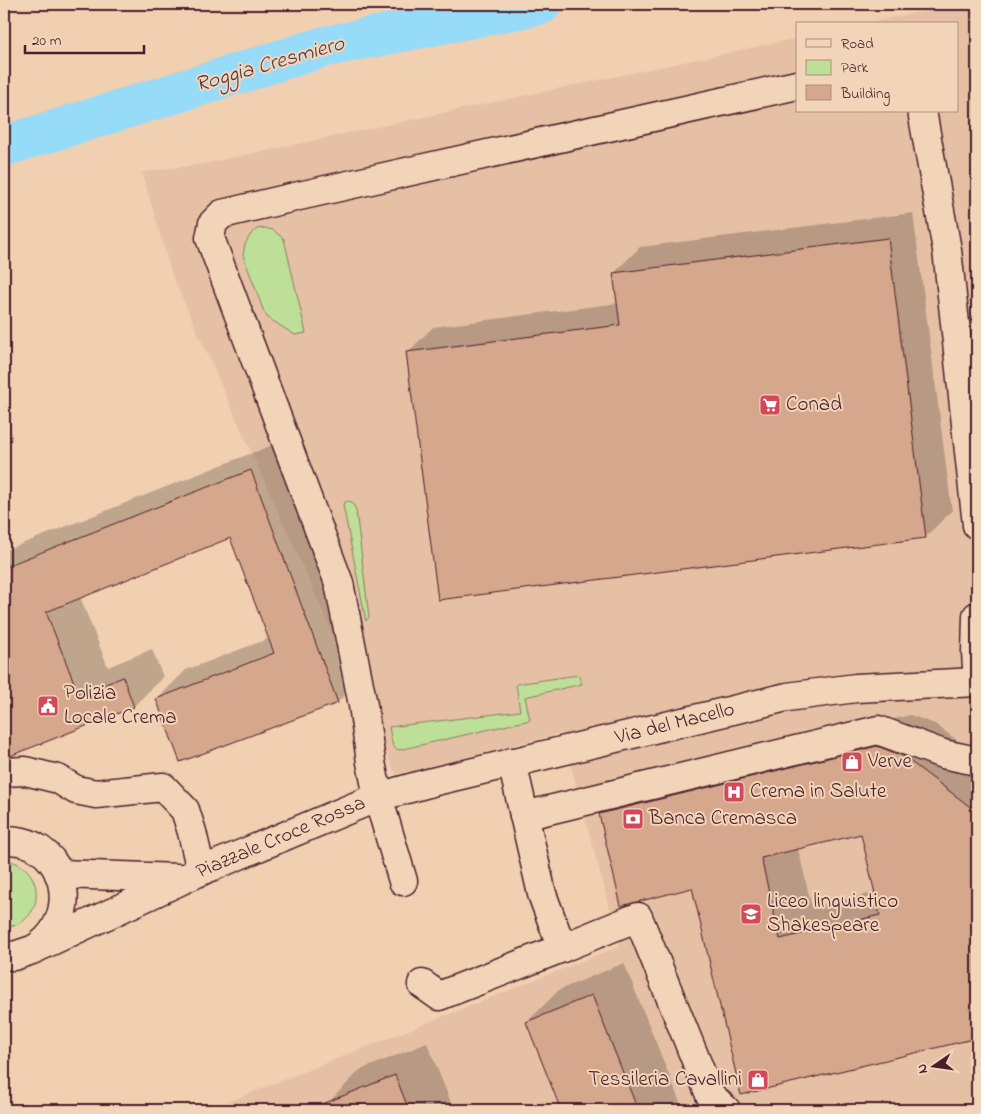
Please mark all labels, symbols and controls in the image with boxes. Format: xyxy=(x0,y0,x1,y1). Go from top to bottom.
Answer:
scale bar xyxy=(25,22,144,54)
legend xyxy=(796,22,958,112)
water label: Roggia Cresmiero xyxy=(192,28,350,102)
text: 20 m xyxy=(32,30,62,52)
text: Road xyxy=(841,33,874,55)
text: Park xyxy=(841,57,869,79)
text: Building xyxy=(840,83,890,106)
place label: Conad xyxy=(786,390,842,420)
supermarket icon: Conad xyxy=(758,393,782,417)
place label: Polizia Locale Crema xyxy=(64,679,177,733)
public building icon: Polizia Locale Crema xyxy=(36,694,60,718)
street label: Via del Macello xyxy=(611,695,738,754)
place label: Verve xyxy=(867,747,913,777)
shop icon: Verve xyxy=(840,750,864,774)
place label: Crema in Salute xyxy=(750,777,887,807)
hospital icon: Crema in Salute xyxy=(722,780,746,804)
street label: Piazzale Croce Rossa xyxy=(192,789,370,887)
place label: Banca Cremasca xyxy=(648,804,797,834)
bank icon: Banca Cremasca xyxy=(621,807,645,831)
place label: Liceo linguistico Shakespeare xyxy=(767,887,898,941)
school or university icon: Liceo linguistico Shakespeare xyxy=(739,902,763,926)
north arrow xyxy=(908,1042,958,1092)
text: N xyxy=(912,1062,934,1076)
place label: Tessileria Cavallini xyxy=(588,1065,742,1095)
shop icon: Tessileria Cavallini xyxy=(746,1068,770,1092)

